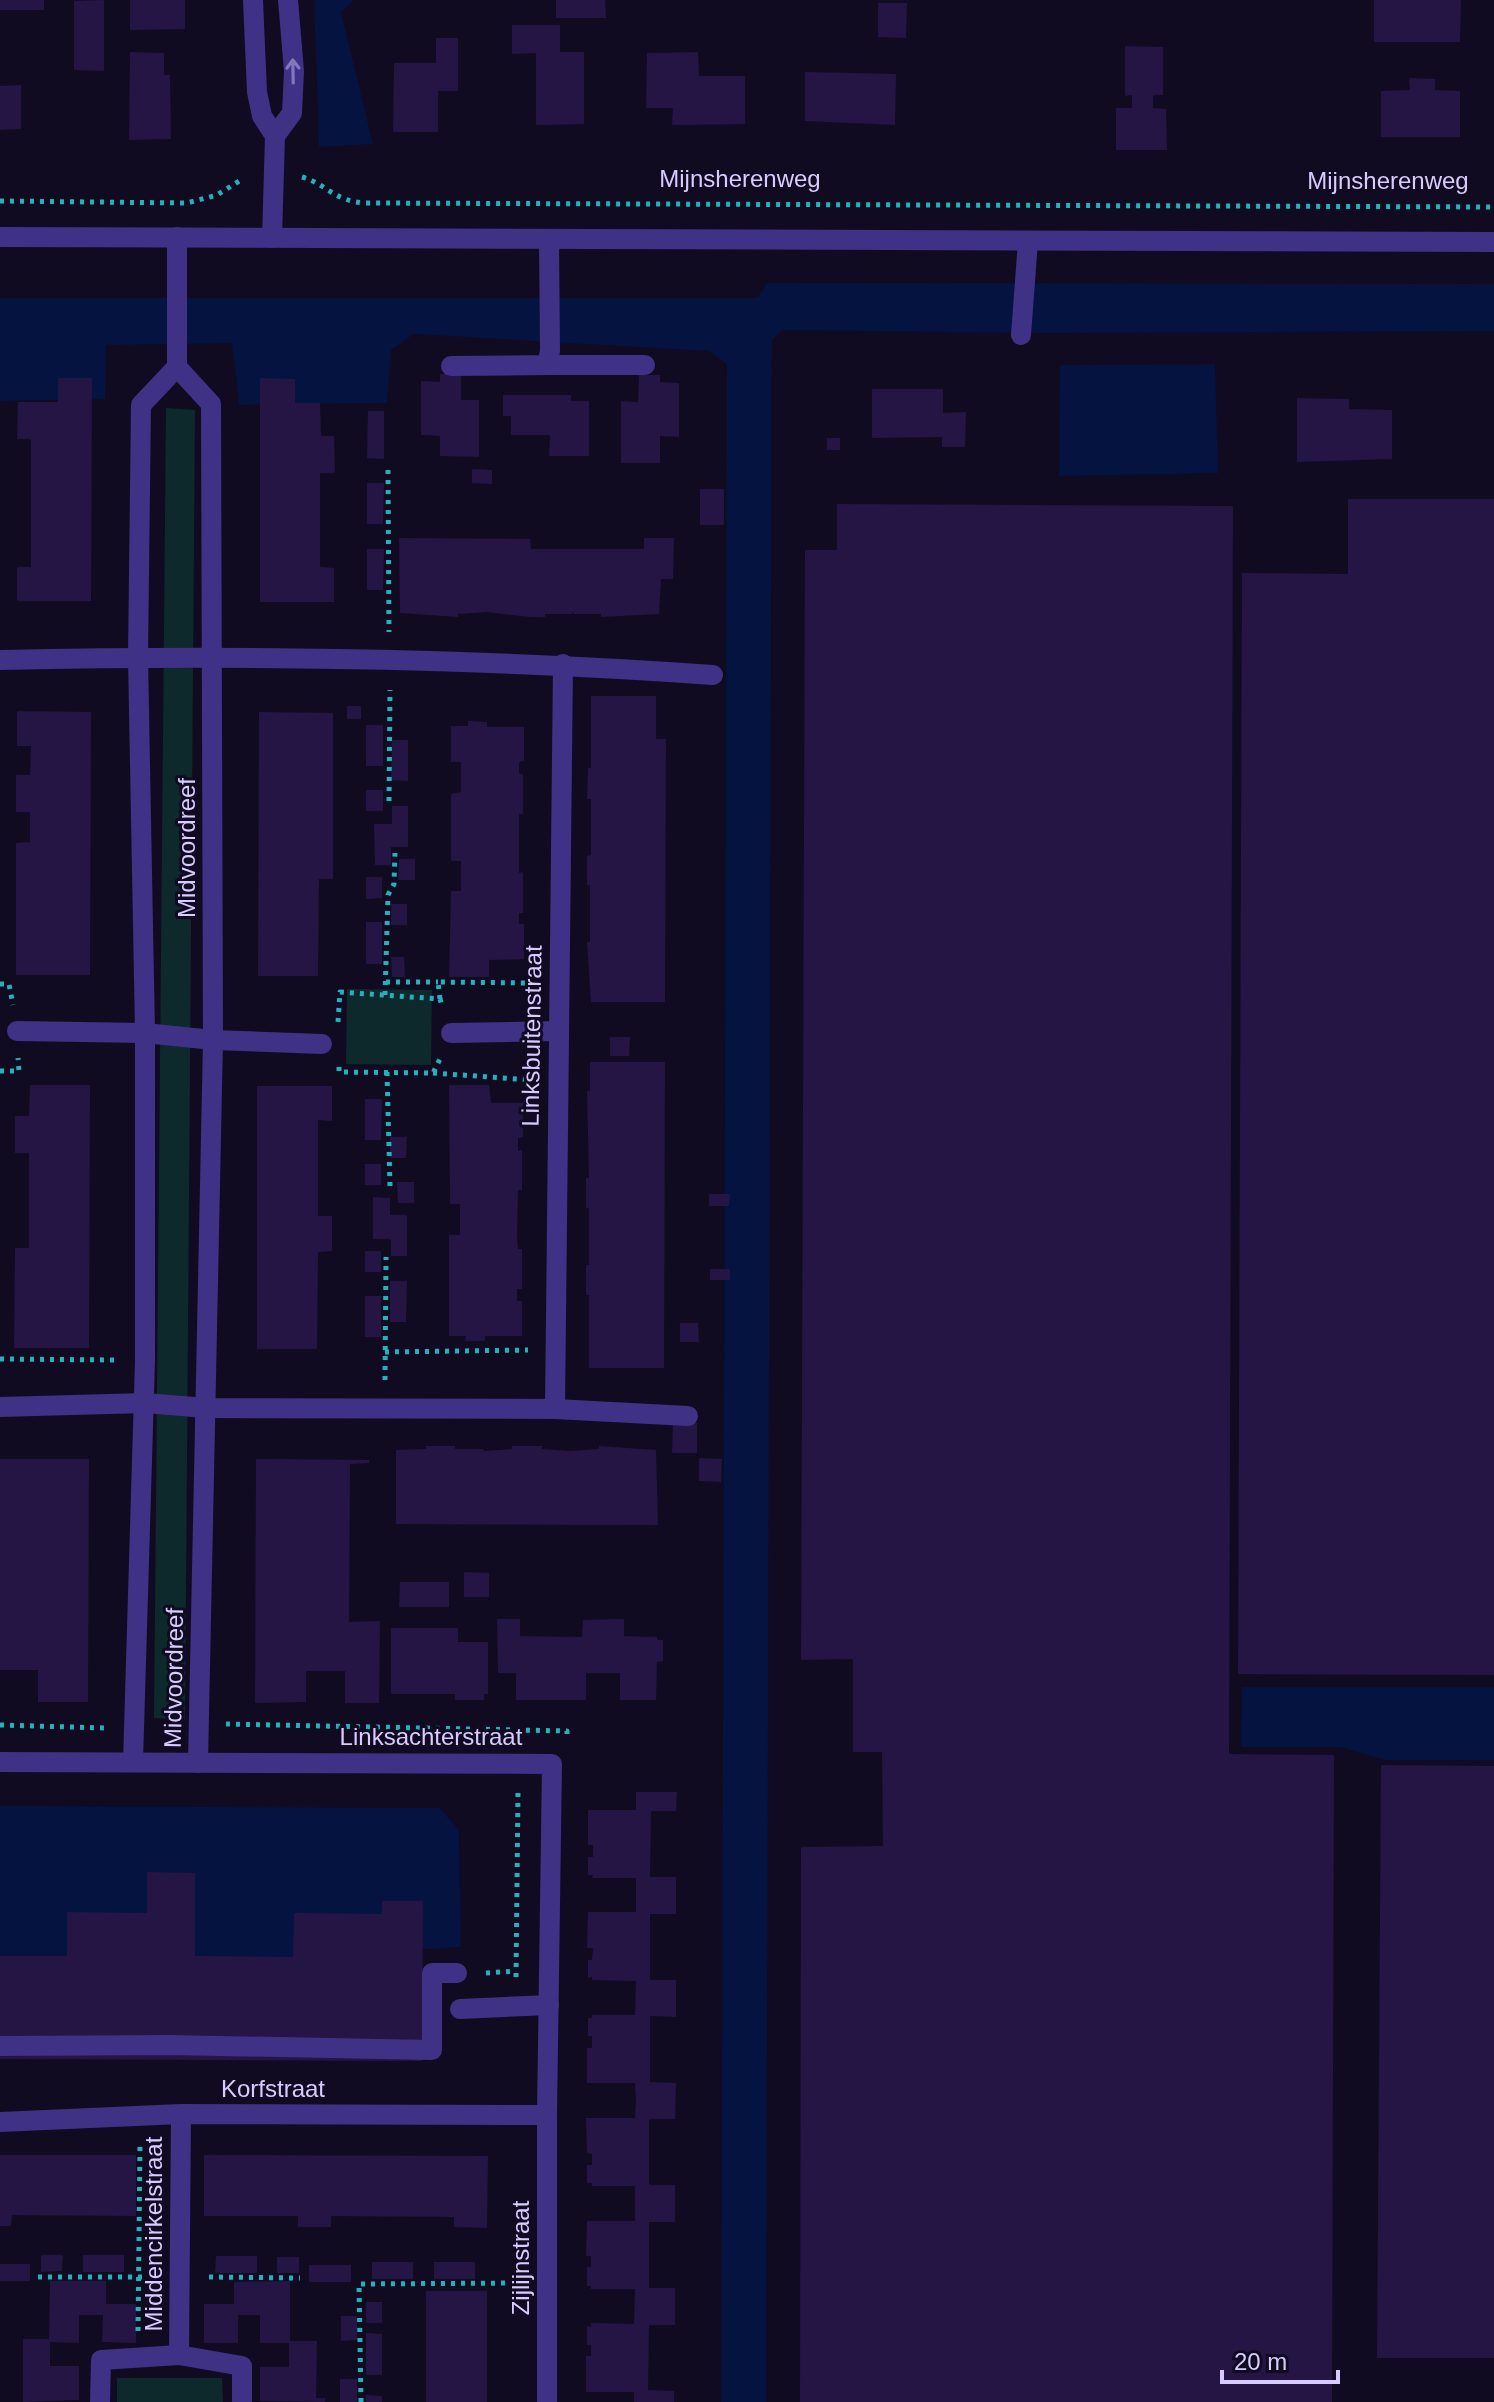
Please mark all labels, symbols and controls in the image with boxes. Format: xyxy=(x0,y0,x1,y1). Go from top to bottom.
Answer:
one-way arrow xyxy=(285,58,300,85)
street label: Mijnsherenweg xyxy=(659,165,821,192)
street label: Mijnsherenweg xyxy=(1307,167,1469,194)
street label: Midvoordreef xyxy=(173,778,200,918)
street label: Linksbuitenstraat xyxy=(516,945,547,1127)
street label: Midvoordreef xyxy=(159,1607,188,1748)
street label: Linksachterstraat xyxy=(340,1723,523,1750)
street label: Korfstraat xyxy=(221,2075,325,2102)
street label: Middencirkelstraat xyxy=(140,2136,167,2331)
street label: Zijlijnstraat xyxy=(507,2200,534,2315)
scale bar xyxy=(1222,2334,1338,2384)
text: 20 m xyxy=(1234,2348,1287,2375)

